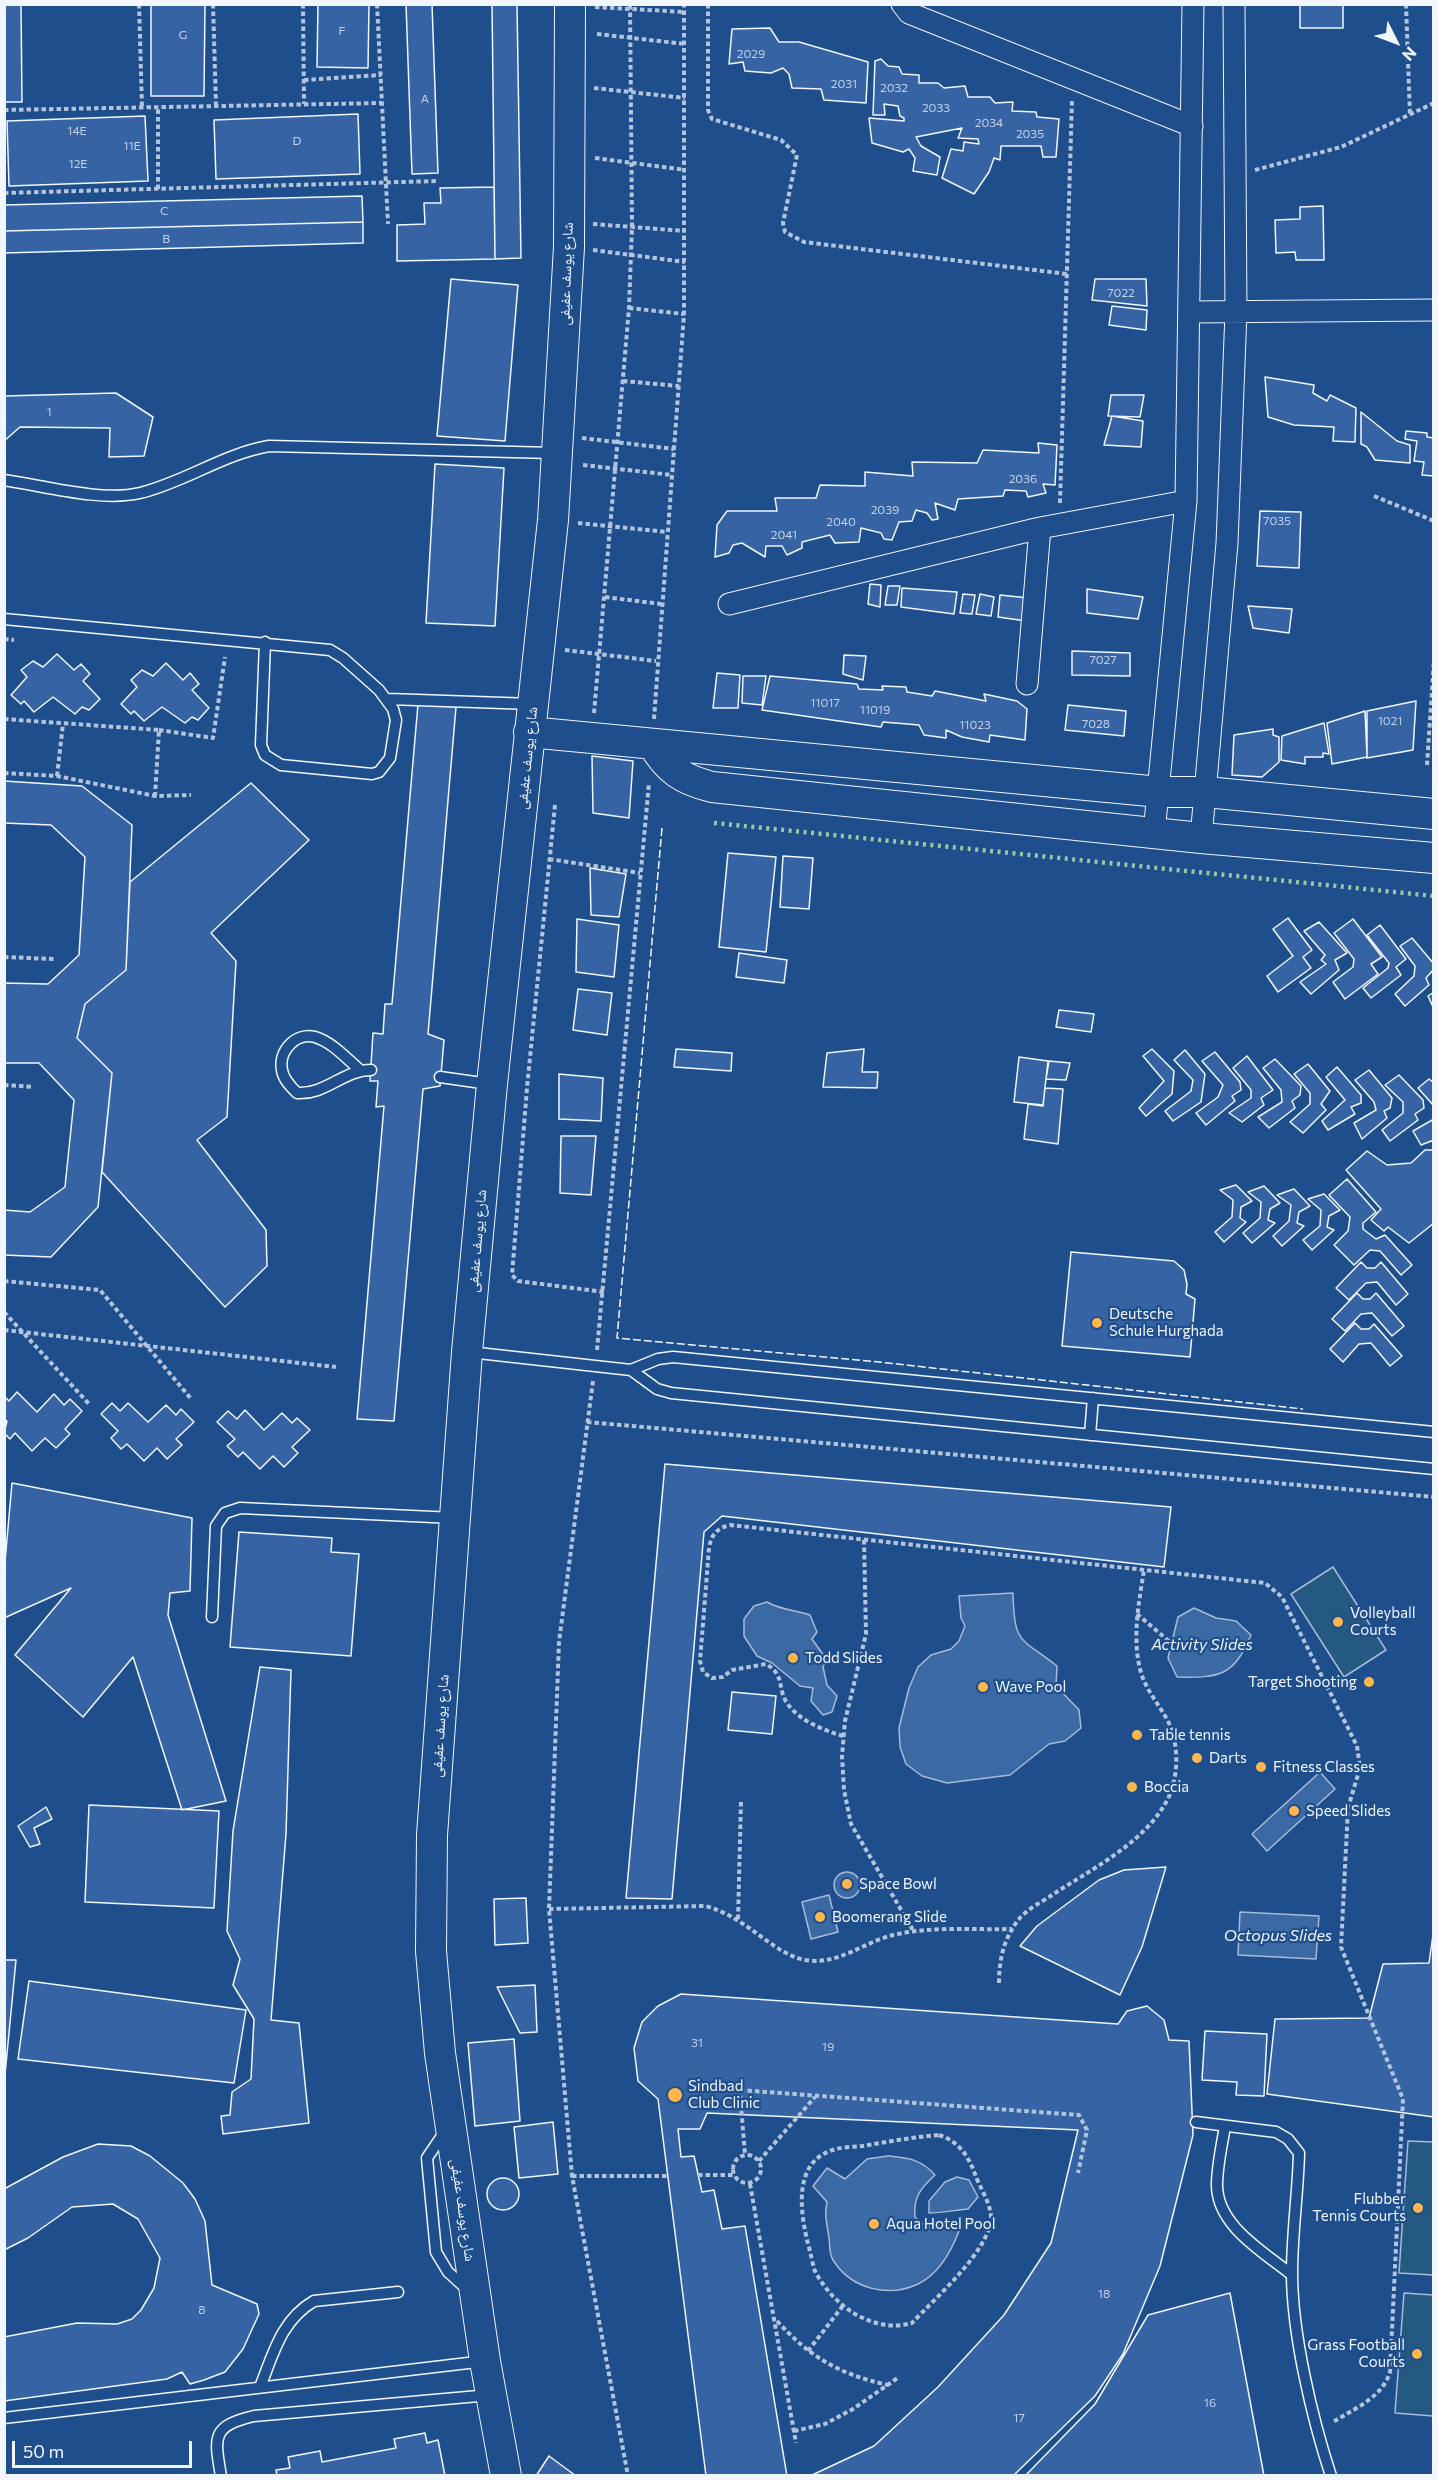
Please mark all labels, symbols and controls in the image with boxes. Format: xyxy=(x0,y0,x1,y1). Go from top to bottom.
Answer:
north arrow xyxy=(1366,12,1426,72)
house number: F xyxy=(339,24,345,38)
house number: G xyxy=(179,28,187,42)
text: N xyxy=(1399,44,1421,65)
house number: 2029 xyxy=(737,47,765,61)
house number: 2031 xyxy=(831,77,857,91)
house number: 2032 xyxy=(880,81,908,95)
house number: A xyxy=(421,92,429,106)
house number: 2033 xyxy=(922,101,950,115)
house number: 2034 xyxy=(975,116,1003,130)
house number: 14E xyxy=(67,124,87,138)
house number: 2035 xyxy=(1016,127,1044,141)
house number: D xyxy=(293,134,301,148)
house number: 11E xyxy=(123,139,141,153)
house number: 12E xyxy=(69,157,87,171)
house number: C xyxy=(160,204,168,218)
street label: شارع يوسف عفيفى xyxy=(555,222,577,326)
house number: B xyxy=(162,232,170,246)
house number: 7022 xyxy=(1107,286,1135,300)
house number: 1 xyxy=(46,405,52,419)
house number: 2036 xyxy=(1009,472,1037,486)
house number: 2039 xyxy=(871,503,899,517)
house number: 7035 xyxy=(1263,514,1291,528)
house number: 2040 xyxy=(826,515,856,529)
house number: 2041 xyxy=(771,528,797,542)
house number: 7027 xyxy=(1089,653,1117,667)
house number: 11017 xyxy=(810,696,840,710)
house number: 11019 xyxy=(860,703,890,717)
street label: شارع يوسف عفيفى xyxy=(513,706,541,810)
house number: 1021 xyxy=(1378,714,1402,728)
house number: 7028 xyxy=(1082,717,1110,731)
house number: 11023 xyxy=(959,718,991,732)
street label: شارع يوسف عفيفى xyxy=(464,1189,490,1293)
place label: Deutsche Schule Hurghada xyxy=(1109,1305,1223,1340)
marker: Deutsche Schule Hurghada xyxy=(1090,1316,1104,1330)
place label: Volleyball Courts xyxy=(1350,1604,1416,1639)
marker: Volleyball Courts xyxy=(1331,1615,1345,1629)
water label: Activity Slides xyxy=(1151,1635,1253,1655)
place label: Todd Slides xyxy=(805,1649,882,1667)
marker: Todd Slides xyxy=(786,1651,800,1665)
place label: Target Shooting xyxy=(1248,1673,1357,1691)
street label: شارع يوسف عفيفى xyxy=(427,1674,453,1778)
marker: Target Shooting xyxy=(1362,1675,1376,1689)
place label: Wave Pool xyxy=(995,1678,1066,1696)
marker: Wave Pool xyxy=(976,1680,990,1694)
place label: Table tennis xyxy=(1149,1726,1230,1744)
marker: Table tennis xyxy=(1130,1728,1144,1742)
place label: Darts xyxy=(1209,1749,1247,1767)
marker: Darts xyxy=(1190,1751,1204,1765)
place label: Fitness Classes xyxy=(1273,1758,1375,1776)
marker: Fitness Classes xyxy=(1254,1760,1268,1774)
place label: Boccia xyxy=(1144,1778,1189,1796)
marker: Boccia xyxy=(1125,1780,1139,1794)
place label: Speed Slides xyxy=(1306,1802,1391,1820)
marker: Speed Slides xyxy=(1287,1804,1301,1818)
place label: Space Bowl xyxy=(859,1875,937,1893)
marker: Space Bowl xyxy=(840,1877,854,1891)
place label: Boomerang Slide xyxy=(832,1908,947,1926)
marker: Boomerang Slide xyxy=(813,1910,827,1924)
water label: Octopus Slides xyxy=(1224,1926,1332,1946)
house number: 31 xyxy=(691,2036,703,2050)
house number: 19 xyxy=(822,2040,834,2054)
place label: Sindbad Club Clinic xyxy=(688,2077,760,2112)
marker: Sindbad Club Clinic xyxy=(666,2086,684,2104)
street label: شارع يوسف عفيفى xyxy=(447,2158,479,2262)
place label: Flubber Tennis Courts xyxy=(1312,2190,1406,2225)
marker: Flubber Tennis Courts xyxy=(1411,2201,1425,2215)
place label: Aqua Hotel Pool xyxy=(886,2215,995,2233)
marker: Aqua Hotel Pool xyxy=(867,2217,881,2231)
house number: 18 xyxy=(1098,2287,1110,2301)
house number: 8 xyxy=(198,2303,206,2317)
place label: Grass Football Courts xyxy=(1307,2336,1405,2371)
marker: Grass Football Courts xyxy=(1410,2347,1424,2361)
house number: 16 xyxy=(1204,2396,1216,2410)
house number: 17 xyxy=(1013,2411,1025,2425)
scale bar xyxy=(15,2429,195,2467)
text: 50 m xyxy=(23,2440,64,2462)

